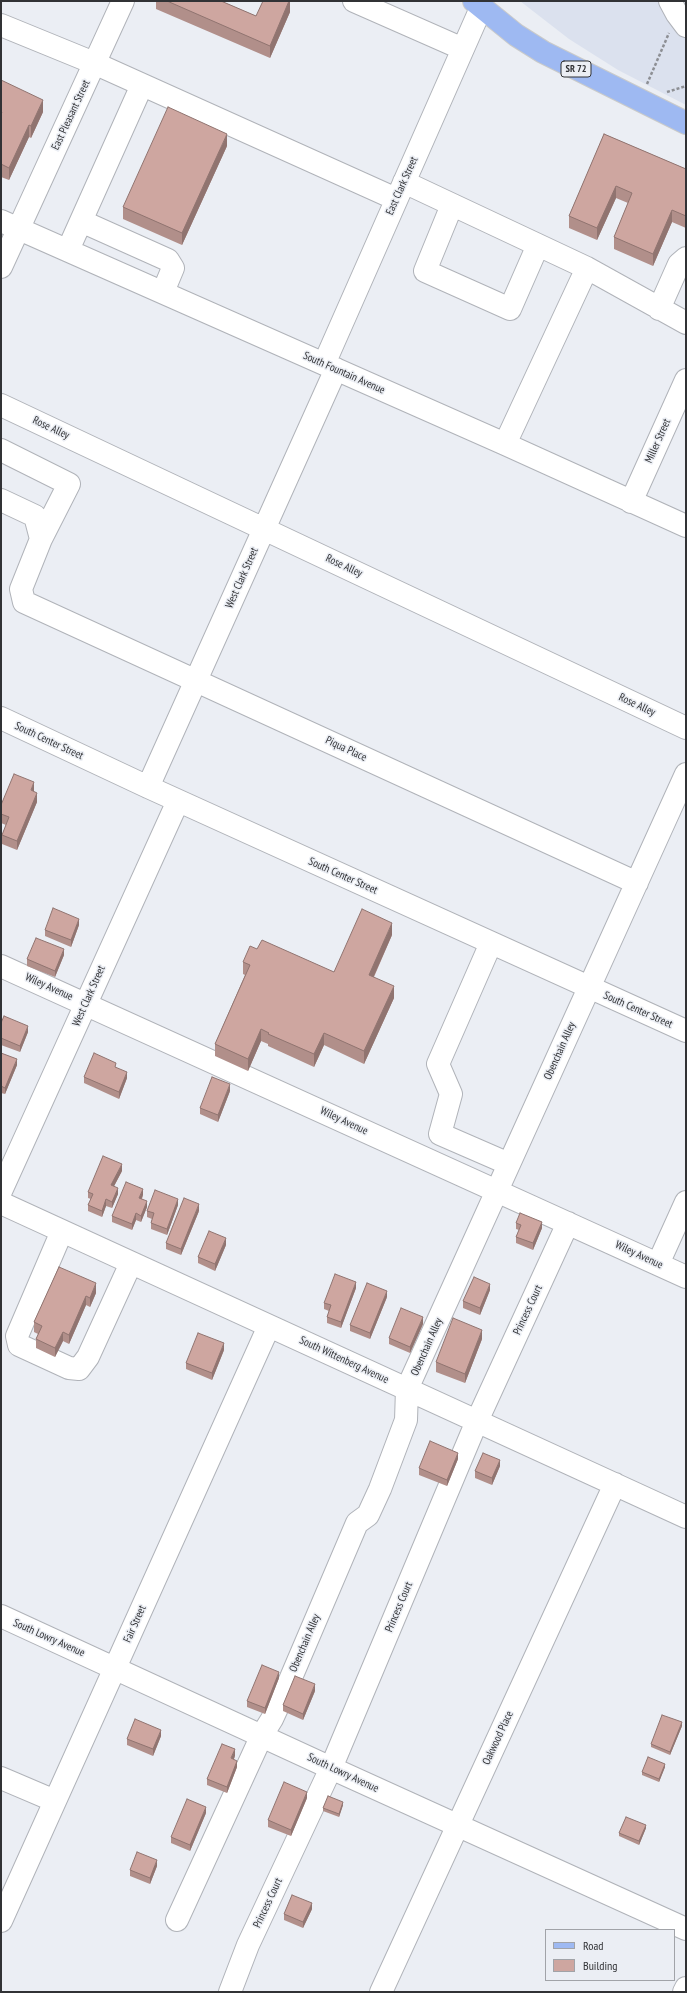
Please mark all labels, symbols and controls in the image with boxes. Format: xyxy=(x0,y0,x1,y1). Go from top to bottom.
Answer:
road number: SR 72 xyxy=(561,61,591,77)
street label: East Pleasant Street xyxy=(49,78,93,152)
street label: East Clark Street xyxy=(383,155,421,217)
street label: South Fountain Avenue xyxy=(301,349,387,397)
street label: Rose Alley xyxy=(31,414,71,442)
street label: Miller Street xyxy=(642,417,674,465)
street label: West Clark Street xyxy=(223,546,261,610)
street label: Rose Alley xyxy=(324,552,364,580)
street label: Rose Alley xyxy=(617,691,657,719)
street label: South Center Street xyxy=(13,719,85,763)
street label: Piqua Place xyxy=(323,734,369,764)
street label: South Center Street xyxy=(306,855,380,897)
street label: West Clark Street xyxy=(70,964,108,1028)
street label: Wiley Avenue xyxy=(23,971,75,1003)
street label: South Center Street xyxy=(601,989,675,1031)
street label: Obenchain Alley xyxy=(541,1020,579,1082)
street label: Wiley Avenue xyxy=(318,1104,370,1138)
street label: Wiley Avenue xyxy=(613,1238,665,1272)
street label: Princess Court xyxy=(511,1283,545,1337)
street label: Obenchain Alley xyxy=(408,1316,446,1378)
street label: South Wittenberg Avenue xyxy=(297,1334,391,1386)
street label: Princess Court xyxy=(382,1580,416,1634)
street label: Fair Street xyxy=(121,1603,149,1645)
street label: Obenchain Alley xyxy=(287,1612,323,1674)
street label: South Lowry Avenue xyxy=(11,1616,87,1660)
street label: Oakwood Place xyxy=(480,1709,516,1767)
street label: South Lowry Avenue xyxy=(305,1751,381,1795)
street label: Princess Court xyxy=(251,1876,285,1930)
legend xyxy=(545,1929,675,1981)
text: Road xyxy=(583,1938,603,1953)
text: Building xyxy=(583,1958,618,1973)

